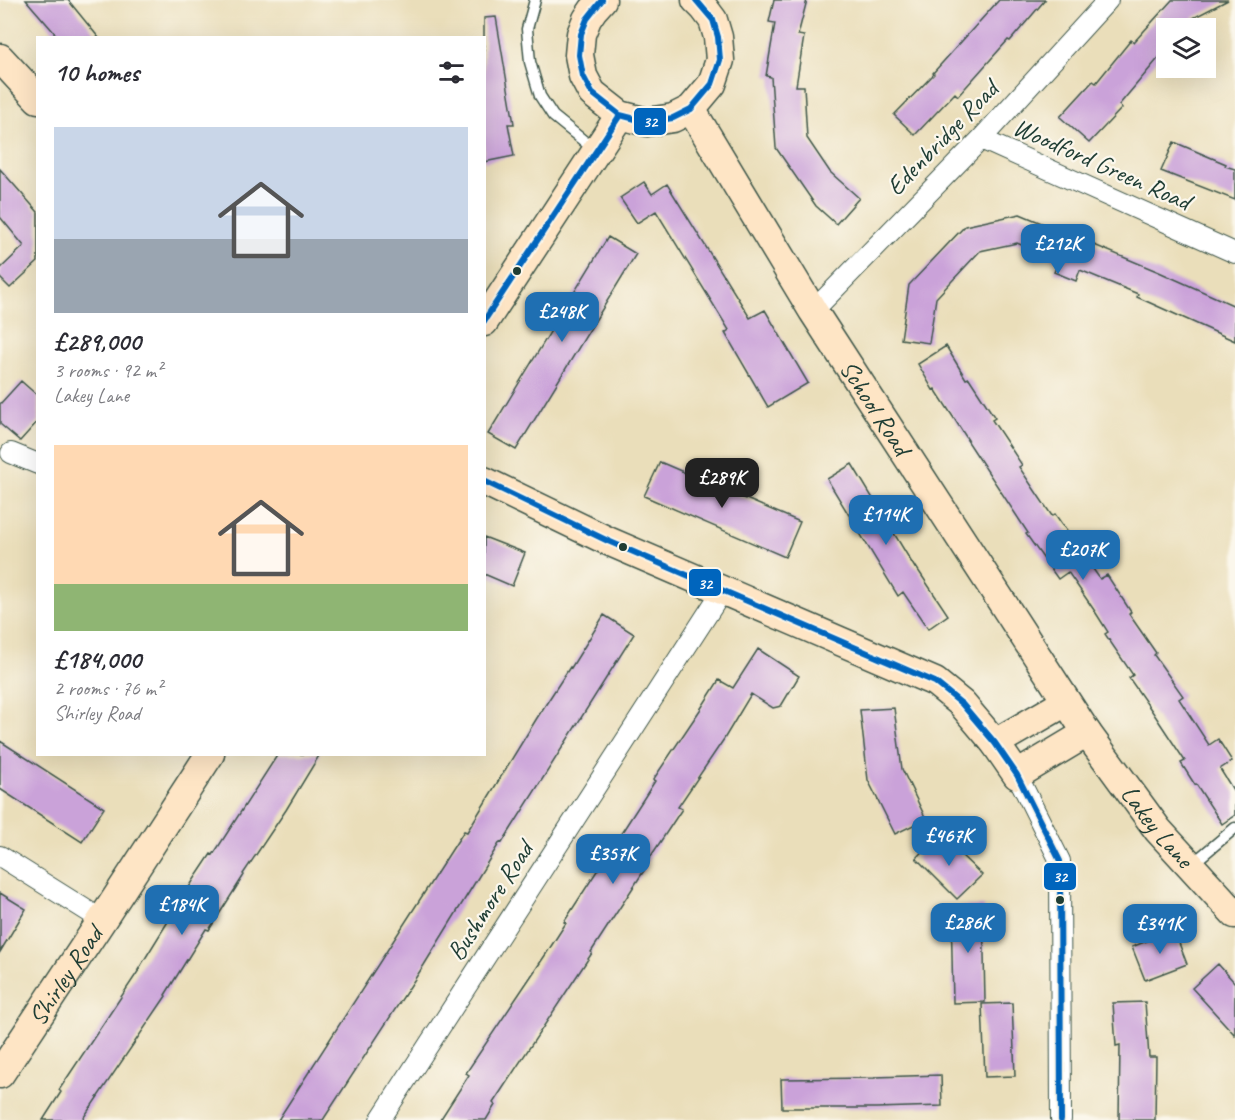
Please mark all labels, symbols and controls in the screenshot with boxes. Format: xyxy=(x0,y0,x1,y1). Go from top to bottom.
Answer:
map controls xyxy=(1156,18,1216,78)
button: layers xyxy=(1156,18,1216,78)
text: 10 homes xyxy=(54,56,139,89)
icon: filters xyxy=(435,56,468,89)
street label: Edenbridge Road xyxy=(879,71,1008,202)
line badge: 32 xyxy=(633,107,667,136)
street label: Woodford Green Road xyxy=(1008,110,1199,219)
text: 32 xyxy=(643,112,659,132)
icon: home xyxy=(207,166,315,274)
pin: £212K xyxy=(1016,224,1100,275)
text: £212K xyxy=(1035,231,1081,256)
unlabelled marker xyxy=(511,265,523,277)
pin: £248K xyxy=(520,292,604,343)
text: £248K xyxy=(539,299,585,324)
text: £289,000 xyxy=(54,325,141,358)
street label: School Road xyxy=(833,354,921,464)
text: 3 rooms · 92 m² xyxy=(54,358,162,383)
text: Lakey Lane xyxy=(54,383,129,408)
pin: £289K xyxy=(680,458,764,509)
text: £289K xyxy=(699,465,745,490)
icon: home xyxy=(207,484,315,592)
pin: £114K xyxy=(844,495,928,546)
text: £114K xyxy=(863,502,909,527)
pin: £207K xyxy=(1041,530,1125,581)
text: £207K xyxy=(1060,537,1106,562)
unlabelled marker xyxy=(617,541,629,553)
line badge: 32 xyxy=(688,568,722,597)
text: 32 xyxy=(698,574,714,594)
text: £184,000 xyxy=(54,643,141,676)
text: 2 rooms · 76 m² xyxy=(54,676,162,701)
text: Shirley Road xyxy=(54,701,140,726)
street label: Lakey Lane xyxy=(1114,778,1203,876)
pin: £467K xyxy=(907,816,991,867)
text: £467K xyxy=(926,823,972,848)
street label: Bushmore Road xyxy=(439,832,543,967)
pin: £357K xyxy=(571,834,655,885)
text: £357K xyxy=(590,841,636,866)
line badge: 32 xyxy=(1043,862,1077,891)
text: 32 xyxy=(1053,867,1069,887)
pin: £184K xyxy=(140,885,224,936)
text: £184K xyxy=(159,892,205,917)
unlabelled marker xyxy=(1054,894,1066,906)
pin: £286K xyxy=(926,903,1010,954)
pin: £341K xyxy=(1118,904,1202,955)
text: £286K xyxy=(945,910,991,935)
text: £341K xyxy=(1137,911,1183,936)
street label: Shirley Road xyxy=(20,917,112,1031)

